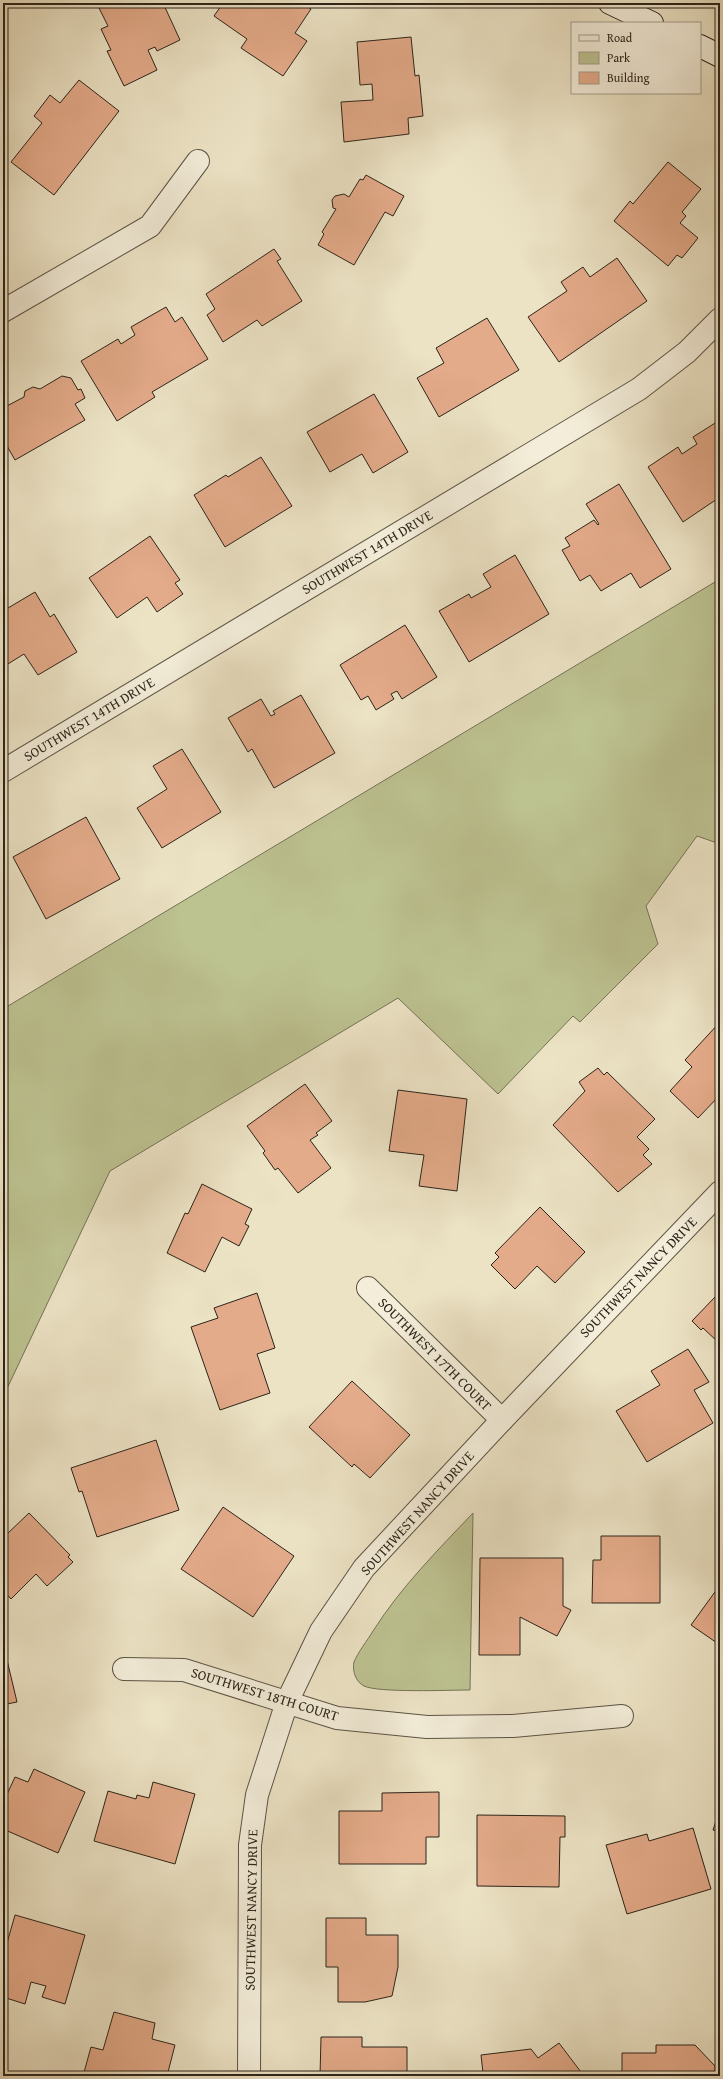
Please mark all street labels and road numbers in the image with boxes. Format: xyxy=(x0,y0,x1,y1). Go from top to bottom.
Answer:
street label: SOUTHWEST 14TH DRIVE xyxy=(298,505,436,599)
street label: SOUTHWEST 14TH DRIVE xyxy=(20,672,158,766)
street label: SOUTHWEST NANCY DRIVE xyxy=(575,1212,701,1342)
street label: SOUTHWEST 17TH COURT xyxy=(374,1293,496,1415)
street label: SOUTHWEST NANCY DRIVE xyxy=(356,1446,478,1580)
street label: SOUTHWEST 18TH COURT xyxy=(189,1662,341,1726)
street label: SOUTHWEST NANCY DRIVE xyxy=(240,1829,262,1991)

